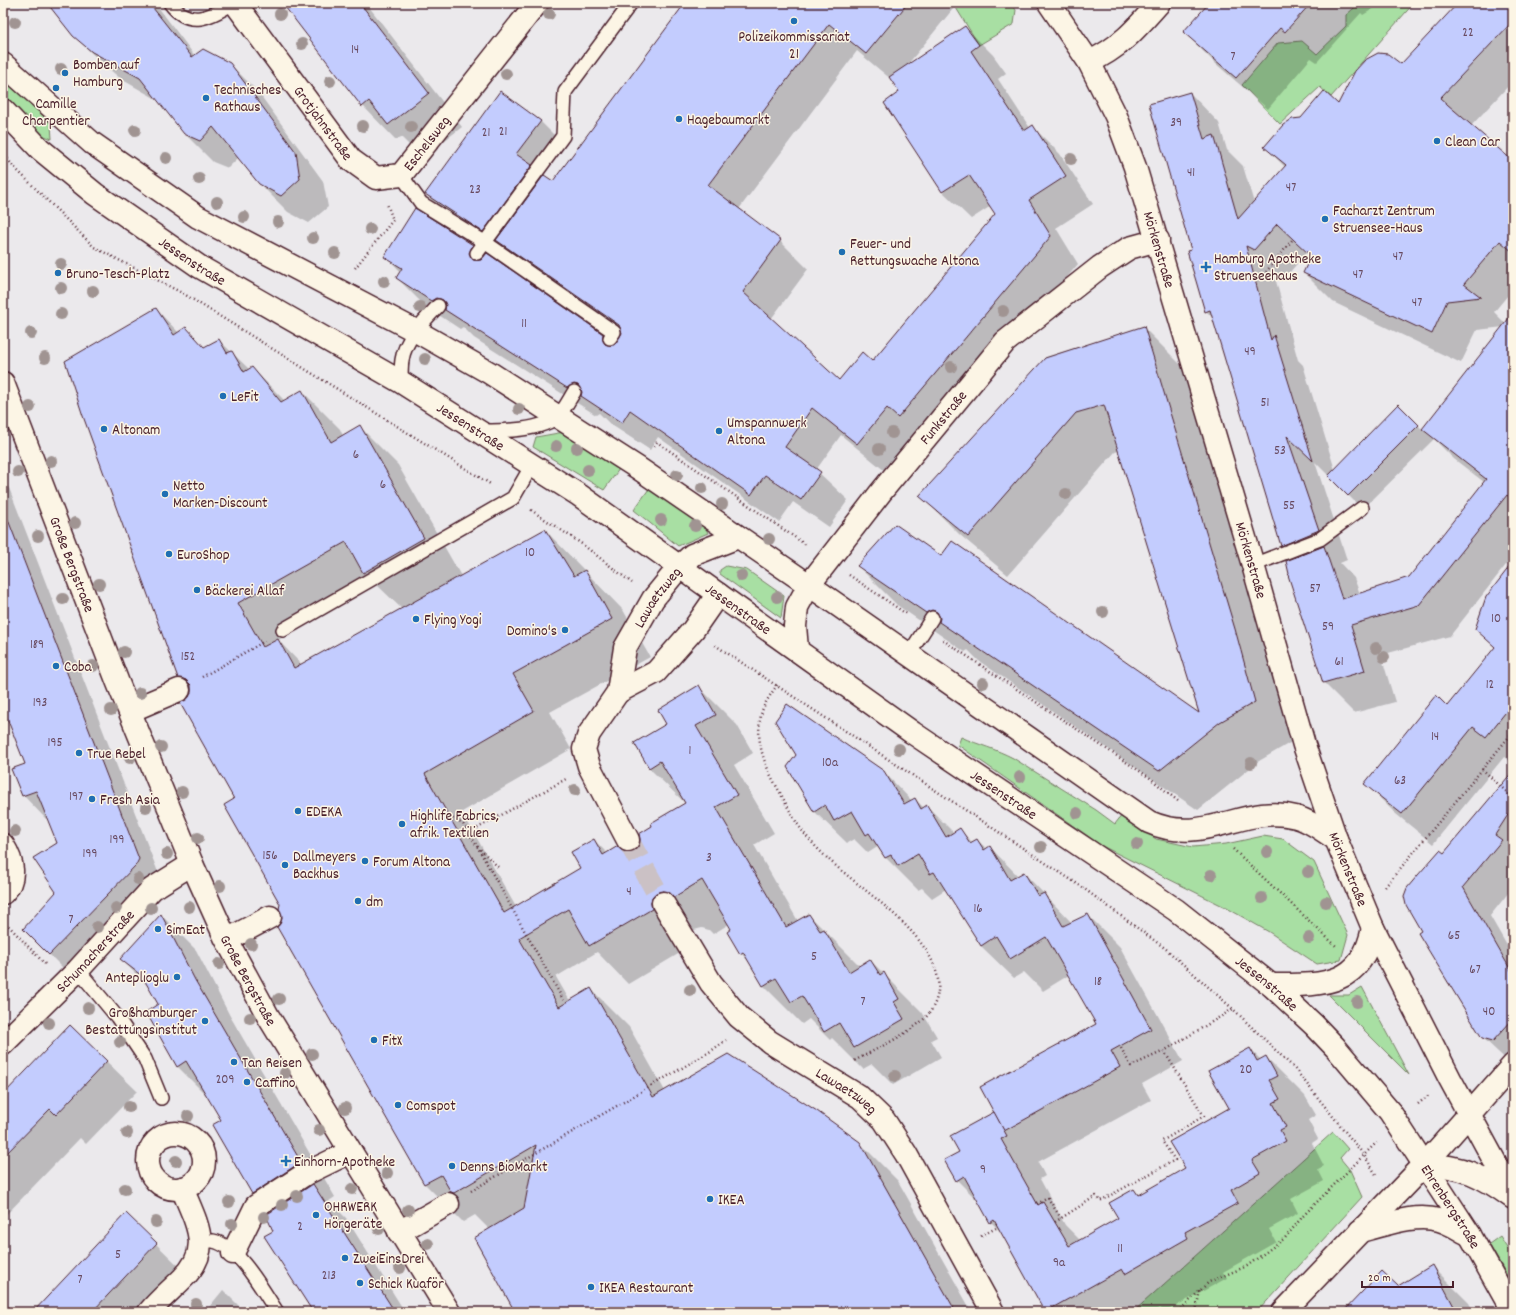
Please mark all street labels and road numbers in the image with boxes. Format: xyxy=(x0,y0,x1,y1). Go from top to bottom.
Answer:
street label: Grotjahnstraße xyxy=(287,82,357,166)
street label: Eschelsweg xyxy=(399,112,457,177)
street label: Mörkenstraße xyxy=(1136,209,1179,291)
street label: Jessenstraße xyxy=(153,232,230,293)
street label: Funkstraße xyxy=(915,386,974,450)
street label: Jessenstraße xyxy=(432,398,508,458)
street label: Große Bergstraße xyxy=(42,514,99,616)
street label: Mörkenstraße xyxy=(1228,520,1271,602)
street label: Lawaetzweg xyxy=(630,563,688,633)
street label: Jessenstraße xyxy=(700,579,775,642)
street label: Jessenstraße xyxy=(965,765,1041,827)
street label: Mörkenstraße xyxy=(1321,829,1372,911)
street label: Schumacherstraße xyxy=(52,905,141,999)
street label: Große Bergstraße xyxy=(213,931,281,1031)
street label: Jessenstraße xyxy=(1230,952,1302,1018)
street label: Lawaetzweg xyxy=(811,1063,881,1121)
street label: Ehrenbergstraße xyxy=(1414,1161,1485,1254)

